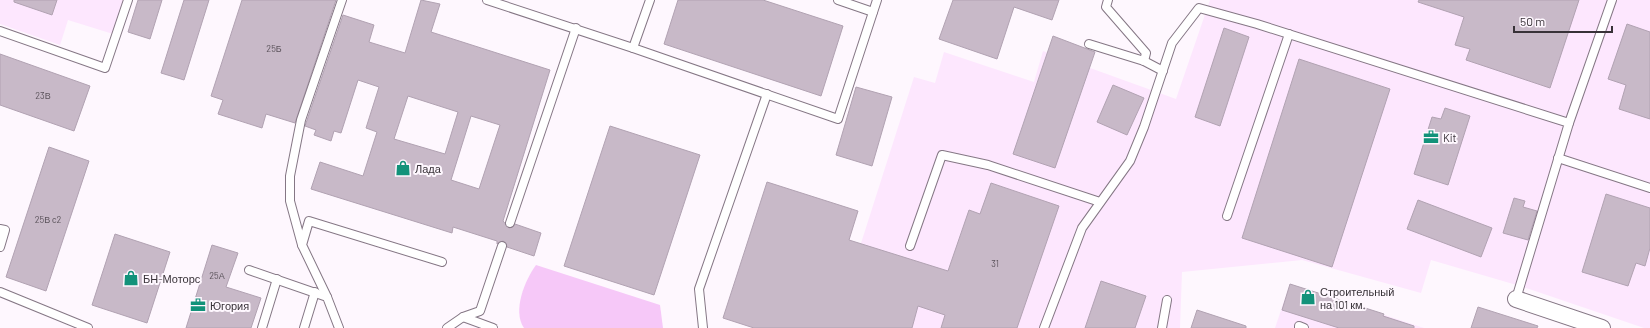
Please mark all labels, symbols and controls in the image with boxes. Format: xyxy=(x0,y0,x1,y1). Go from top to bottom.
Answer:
scale bar xyxy=(1514,8,1612,34)
text: 50 m xyxy=(1520,14,1545,28)
house number: 25Б xyxy=(266,43,282,54)
house number: 23В xyxy=(35,90,51,101)
office icon: Kit xyxy=(1422,128,1440,146)
place label: Kit xyxy=(1443,131,1457,144)
shop icon: Лада xyxy=(394,159,412,177)
place label: Лада xyxy=(415,162,442,175)
house number: 25В с2 xyxy=(35,214,61,225)
house number: 31 xyxy=(991,258,999,269)
shop icon: БН-Моторс xyxy=(122,269,140,287)
house number: 25А xyxy=(209,270,225,281)
place label: БН-Моторс xyxy=(143,272,201,285)
place label: Строительный на 101 км. xyxy=(1320,285,1394,311)
shop icon: Строительный на 101 км. xyxy=(1299,288,1317,306)
office icon: Югория xyxy=(189,296,207,314)
place label: Югория xyxy=(210,299,249,312)

